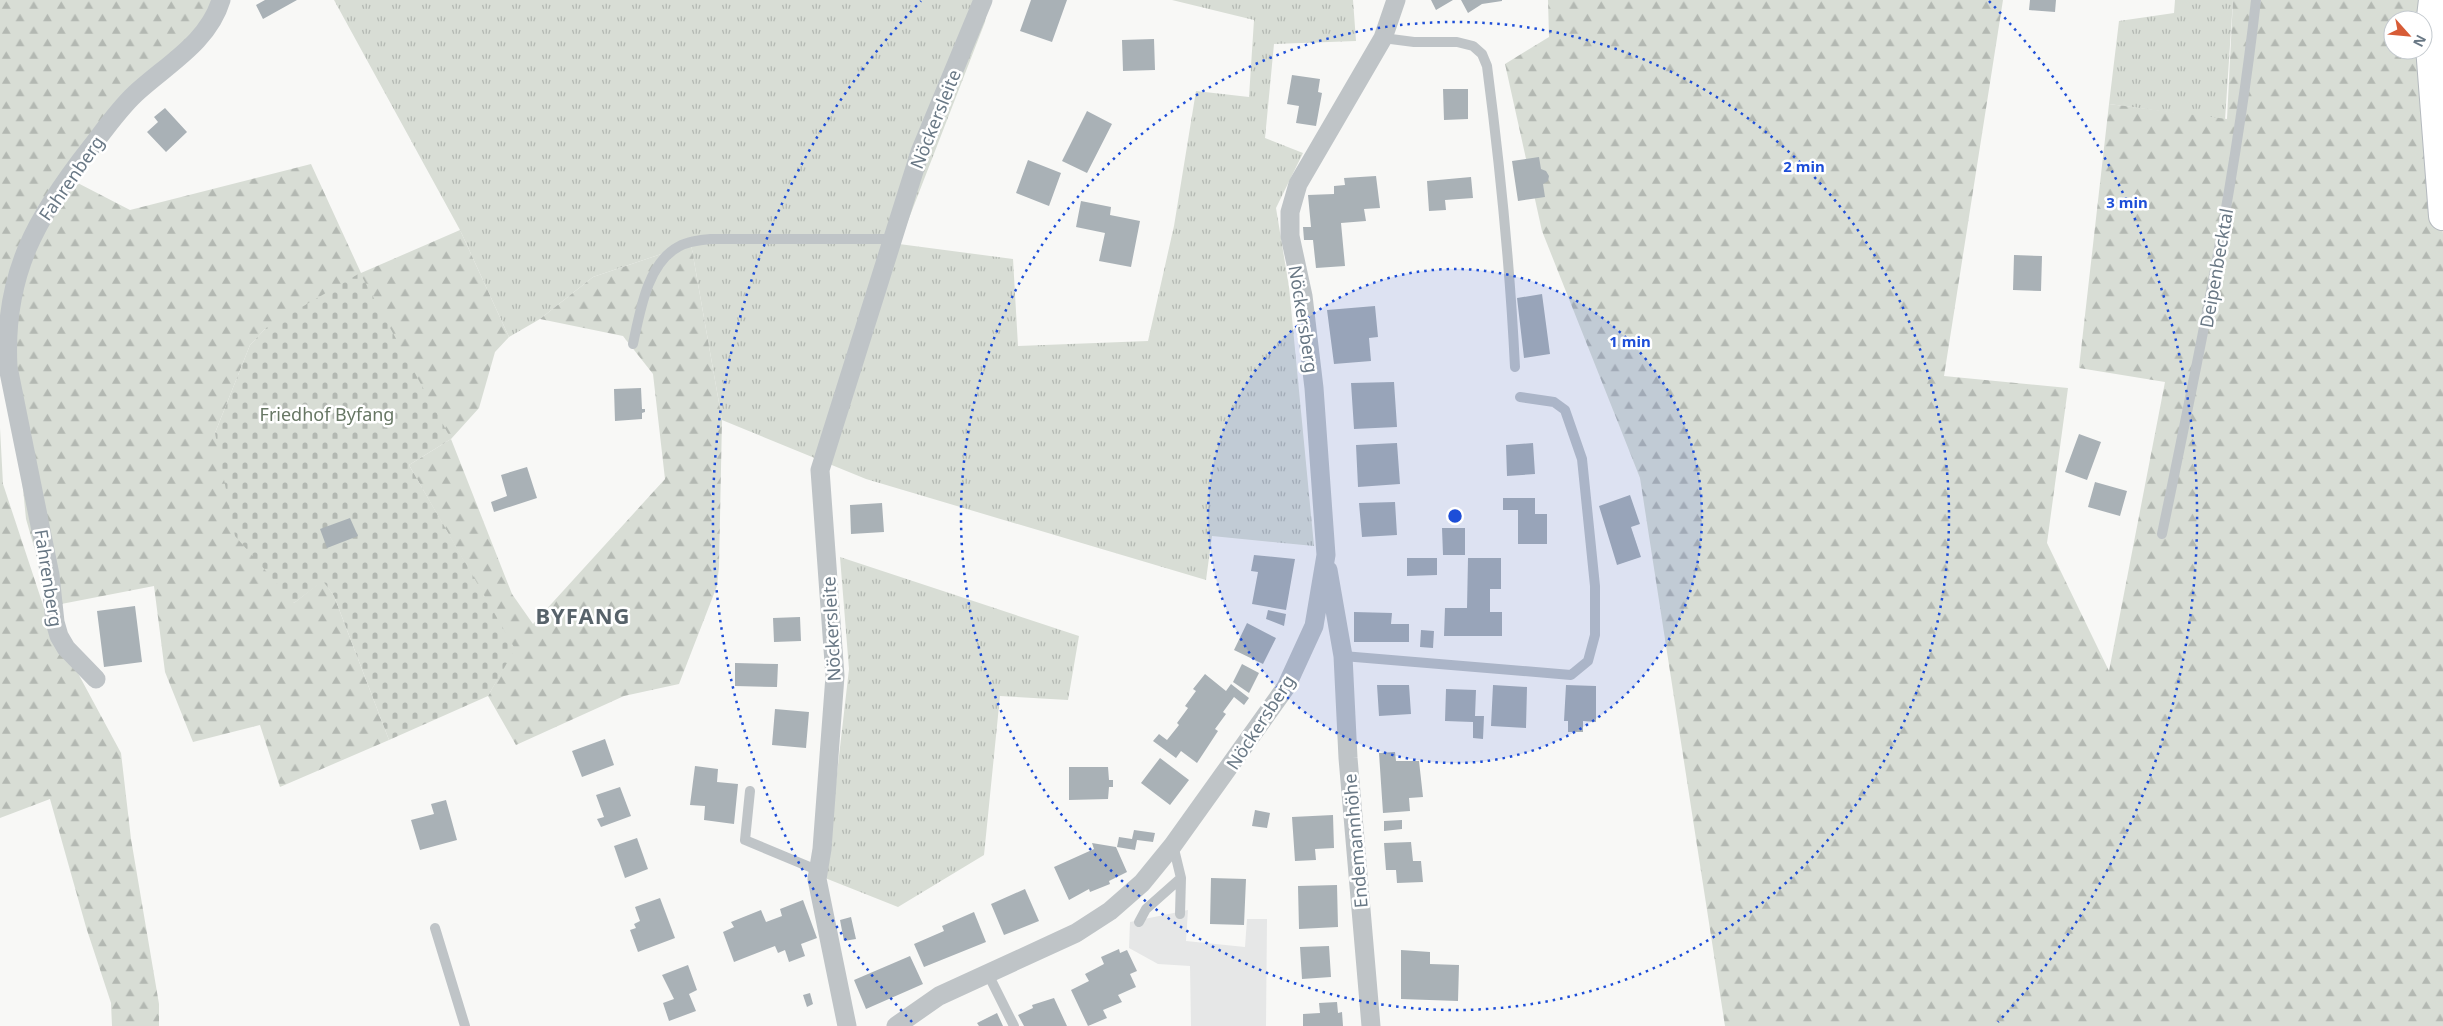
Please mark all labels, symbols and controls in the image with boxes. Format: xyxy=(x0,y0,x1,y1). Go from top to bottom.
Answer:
north arrow xyxy=(2383,10,2433,60)
text: N xyxy=(2409,32,2431,51)
street label: Nöckersleite xyxy=(904,66,966,172)
street label: Fahrenberg xyxy=(33,131,109,225)
text: 2 min xyxy=(1783,156,1825,176)
text: 3 min xyxy=(2106,192,2148,212)
street label: Deipenbecktal xyxy=(2194,206,2238,330)
street label: Nöckersberg xyxy=(1284,264,1324,374)
text: 1 min xyxy=(1609,331,1651,351)
park label: Friedhof Byfang xyxy=(260,402,394,426)
centre of rings xyxy=(1446,507,1464,525)
street label: Fahrenberg xyxy=(29,527,69,629)
street label: Nöckersleite xyxy=(816,576,846,682)
district label: BYFANG xyxy=(535,600,631,630)
street label: Nöckersberg xyxy=(1220,670,1300,774)
street label: Endemannhöhe xyxy=(1337,773,1373,909)

